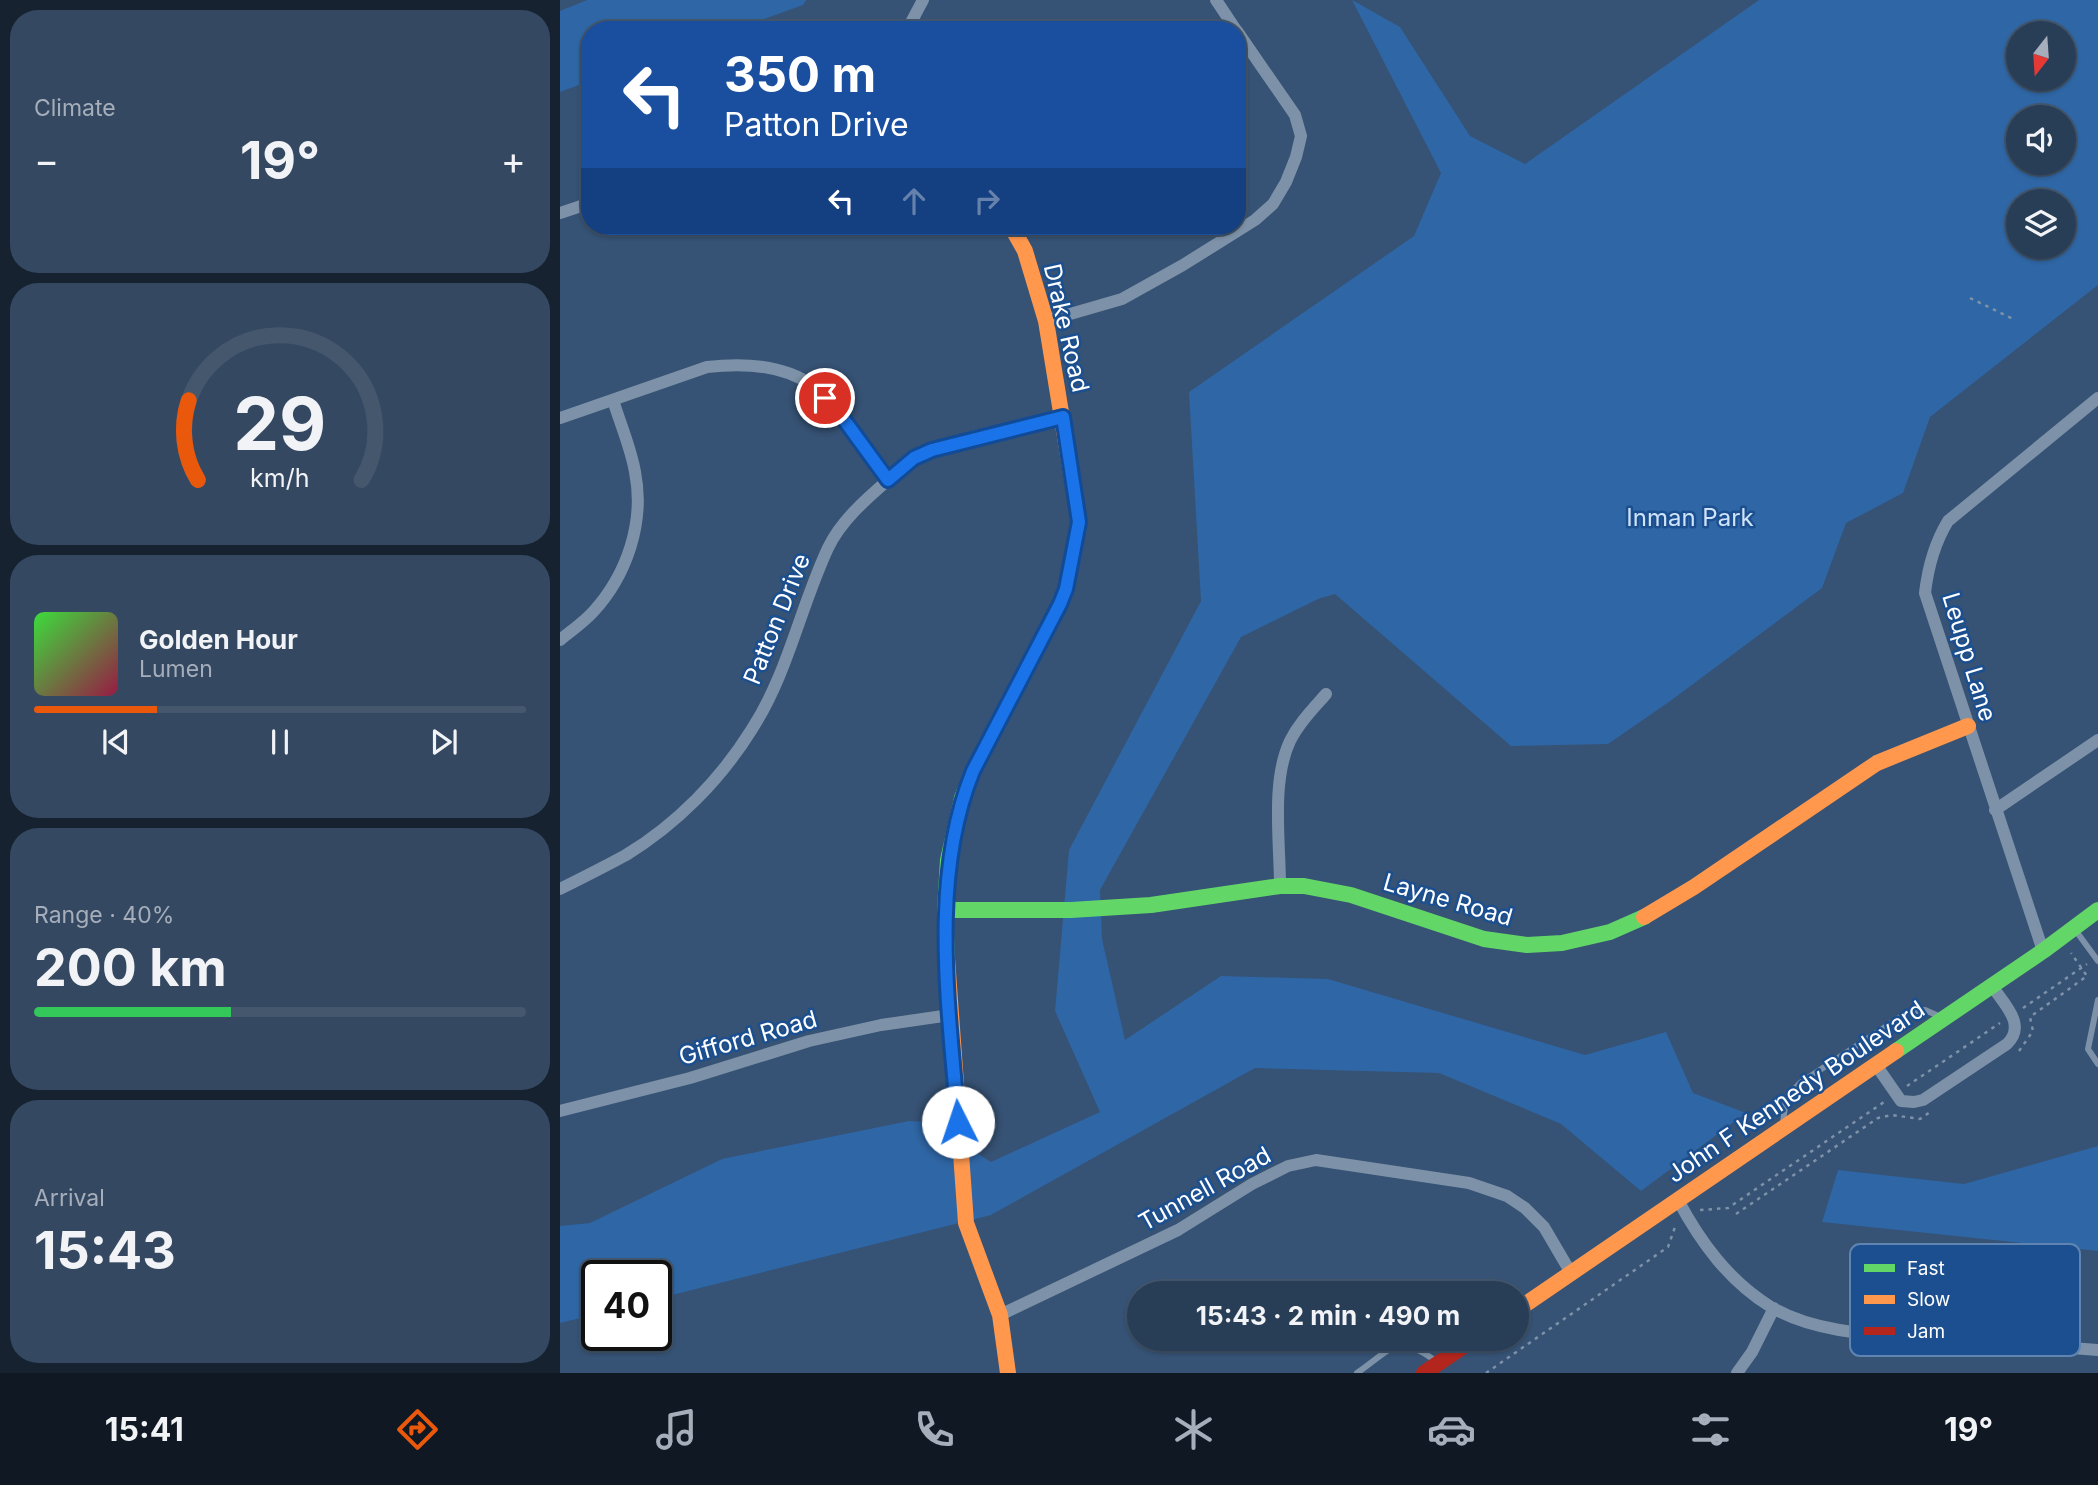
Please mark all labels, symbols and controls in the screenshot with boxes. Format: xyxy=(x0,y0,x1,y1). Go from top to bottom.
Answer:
north arrow xyxy=(2006,21,2076,91)
map controls xyxy=(2006,21,2076,259)
text: 350 m xyxy=(724,45,876,104)
icon: left xyxy=(609,49,700,140)
text: Climate xyxy=(34,94,116,122)
text: Patton Drive xyxy=(724,105,909,144)
button: sound xyxy=(2006,105,2076,175)
text: 19° xyxy=(240,129,320,192)
text: − xyxy=(34,137,59,183)
text: + xyxy=(501,137,526,183)
icon: left xyxy=(822,182,860,220)
icon: ahead xyxy=(895,182,933,220)
icon: right xyxy=(968,182,1006,220)
button: layers xyxy=(2006,189,2076,259)
street label: Drake Road xyxy=(1038,261,1095,395)
pin xyxy=(795,368,855,428)
text: 29 xyxy=(233,379,327,468)
icon: arrive xyxy=(806,379,844,417)
text: km/h xyxy=(250,463,310,493)
park label: Inman Park xyxy=(1626,503,1754,532)
street label: Patton Drive xyxy=(737,549,816,688)
street label: Leupp Lane xyxy=(1936,589,2003,725)
text: Golden Hour xyxy=(139,624,298,655)
text: Lumen xyxy=(139,655,213,683)
icon: previous xyxy=(97,723,135,761)
icon: pause xyxy=(261,723,299,761)
icon: next xyxy=(425,723,463,761)
street label: Layne Road xyxy=(1380,867,1516,932)
text: Range · 40% xyxy=(34,901,174,929)
text: 200 km xyxy=(34,936,227,999)
street label: John F Kennedy Boulevard xyxy=(1661,994,1930,1189)
street label: Gifford Road xyxy=(676,1004,820,1071)
position arrow xyxy=(921,1085,995,1159)
street label: Tunnell Road xyxy=(1134,1140,1276,1237)
text: Arrival xyxy=(34,1184,105,1212)
text: 15:43 xyxy=(34,1219,176,1282)
legend xyxy=(1850,1244,2080,1356)
text: Fast xyxy=(1907,1257,1945,1280)
speed limit sign: 40 xyxy=(581,1260,672,1351)
text: Slow xyxy=(1907,1288,1950,1311)
text: 15:43 · 2 min · 490 m xyxy=(1196,1300,1460,1331)
text: Jam xyxy=(1907,1320,1945,1343)
icon: directions xyxy=(393,1405,442,1454)
icon: music xyxy=(652,1405,701,1454)
icon: phone xyxy=(910,1405,959,1454)
icon: climate xyxy=(1169,1405,1218,1454)
icon: car xyxy=(1427,1405,1476,1454)
icon: filters xyxy=(1686,1405,1735,1454)
text: 15:41 xyxy=(105,1410,184,1449)
text: 19° xyxy=(1944,1410,1993,1449)

